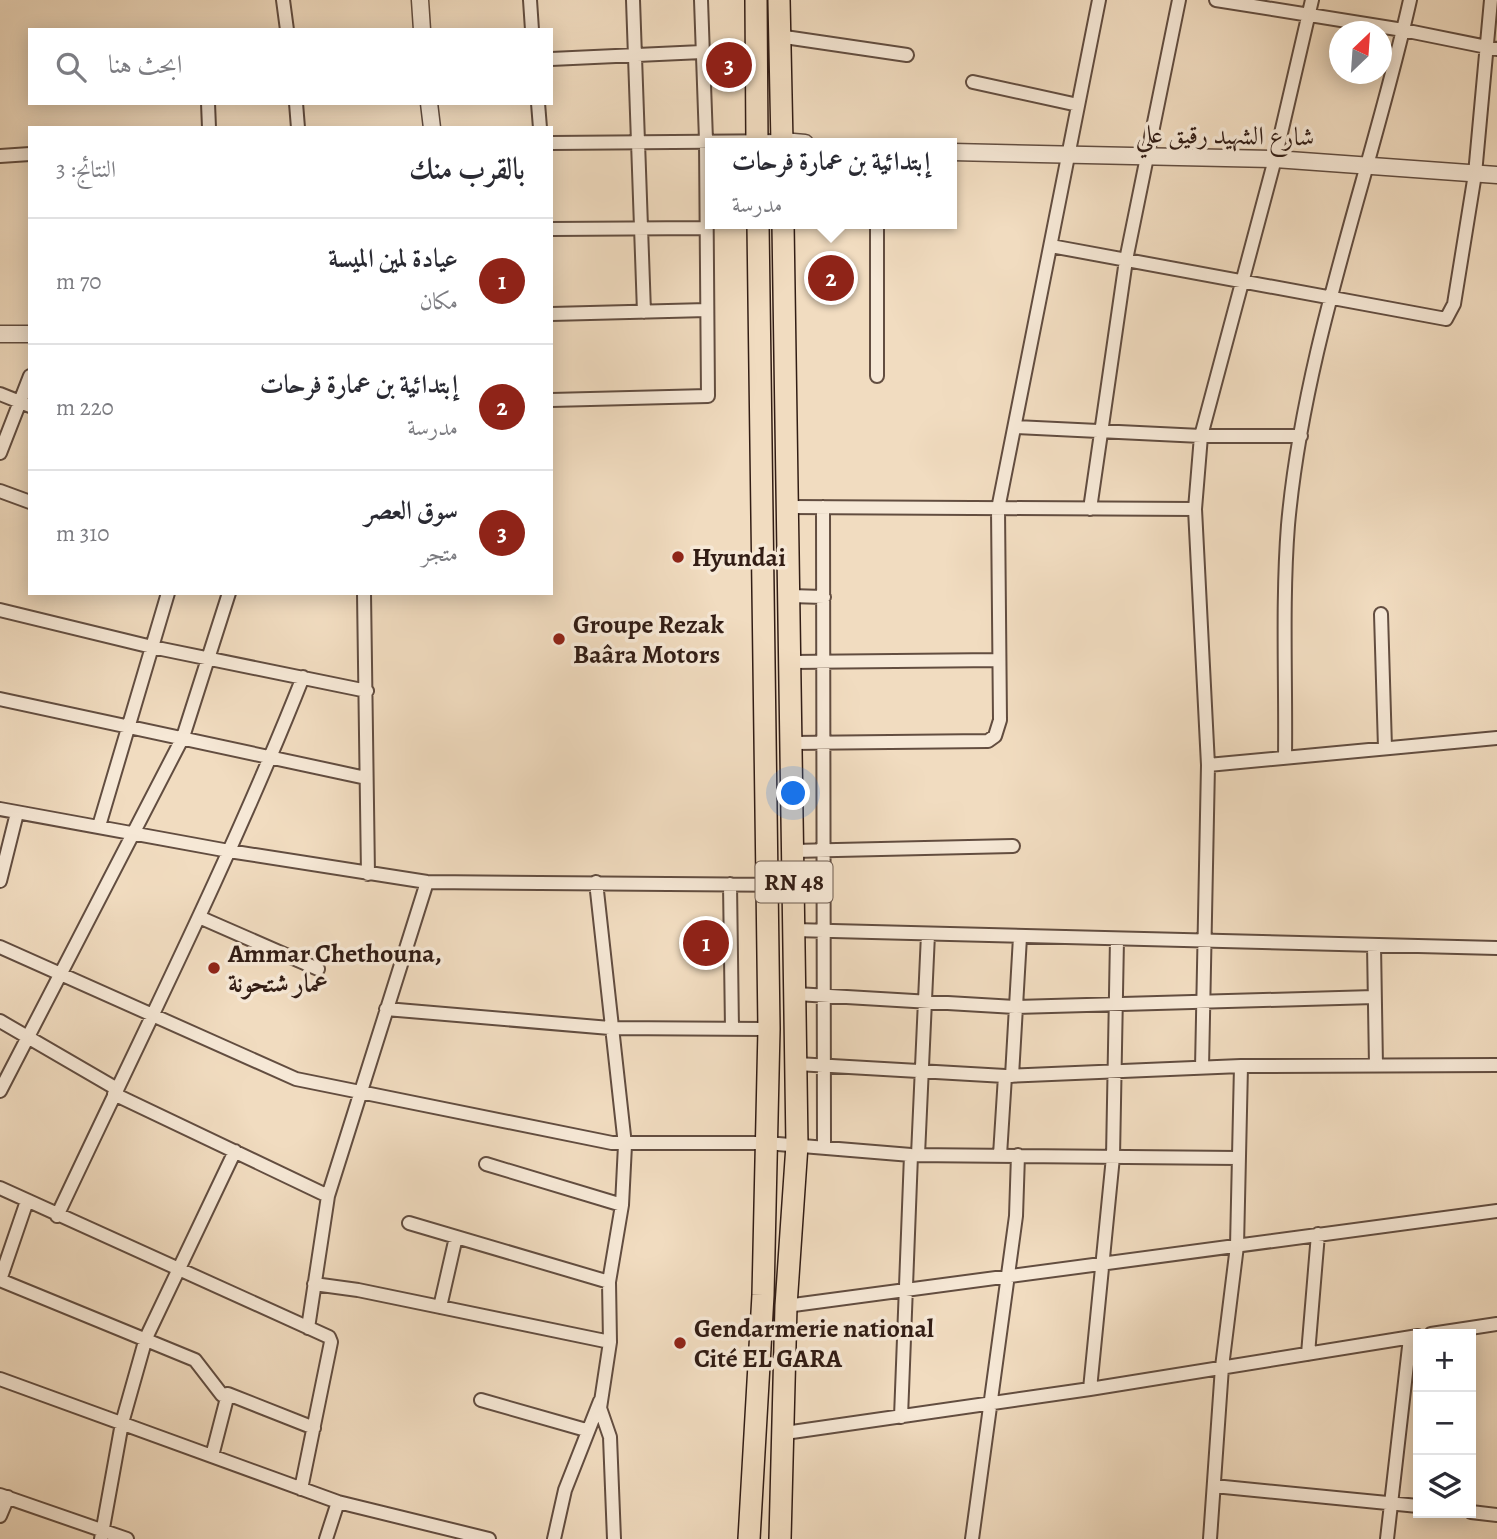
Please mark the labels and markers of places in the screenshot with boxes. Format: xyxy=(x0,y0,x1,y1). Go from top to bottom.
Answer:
pin: 3 xyxy=(706,39,752,91)
pin: 2 xyxy=(808,252,854,304)
place label: Hyundai xyxy=(692,540,786,575)
marker: Hyundai xyxy=(670,549,686,565)
place label: Groupe Rezak Baâra Motors xyxy=(573,607,724,672)
marker: Groupe Rezak Baâra Motors xyxy=(551,631,567,647)
pin: 1 xyxy=(683,917,729,969)
place label: Ammar Chethouna, عمار شتحونة xyxy=(227,936,442,1001)
marker: Ammar Chethouna, عمار شتحونة xyxy=(206,960,222,976)
place label: Gendarmerie national Cité EL GARA xyxy=(694,1311,934,1376)
marker: Gendarmerie national Cité EL GARA xyxy=(672,1335,688,1351)

